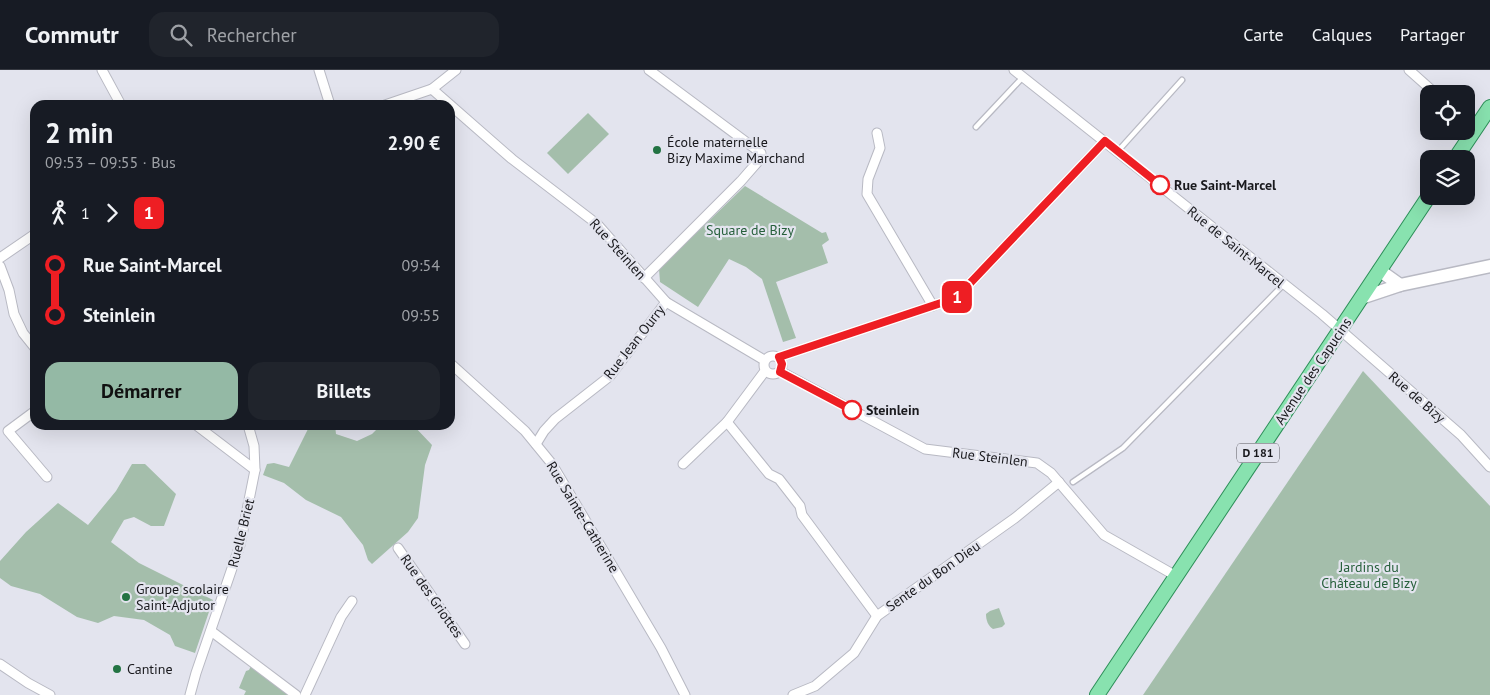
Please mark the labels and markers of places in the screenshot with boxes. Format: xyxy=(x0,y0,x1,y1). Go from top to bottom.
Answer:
place label: École maternelle Bizy Maxime Marchand xyxy=(667,133,805,167)
marker: École maternelle Bizy Maxime Marchand xyxy=(651,144,663,156)
marker: Rue Saint-Marcel xyxy=(1150,175,1170,195)
place label: Rue Saint-Marcel xyxy=(1174,176,1277,194)
marker: Steinlein xyxy=(842,400,862,420)
place label: Steinlein xyxy=(866,401,919,419)
place label: Groupe scolaire Saint-Adjutor xyxy=(136,580,229,614)
marker: Groupe scolaire Saint-Adjutor xyxy=(120,591,132,603)
place label: Cantine xyxy=(127,660,173,678)
marker: Cantine xyxy=(111,663,123,675)

